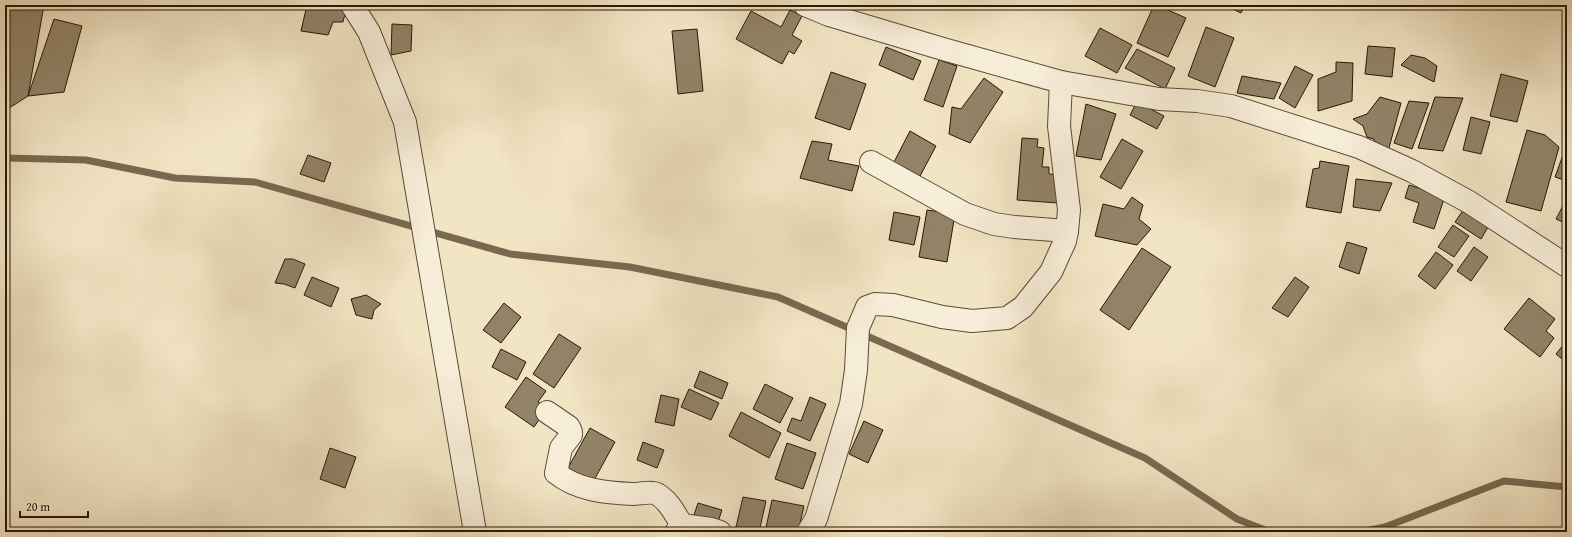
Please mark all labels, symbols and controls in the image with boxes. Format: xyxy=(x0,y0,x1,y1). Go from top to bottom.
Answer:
scale bar xyxy=(20,493,88,519)
text: 20 m xyxy=(26,498,50,515)

